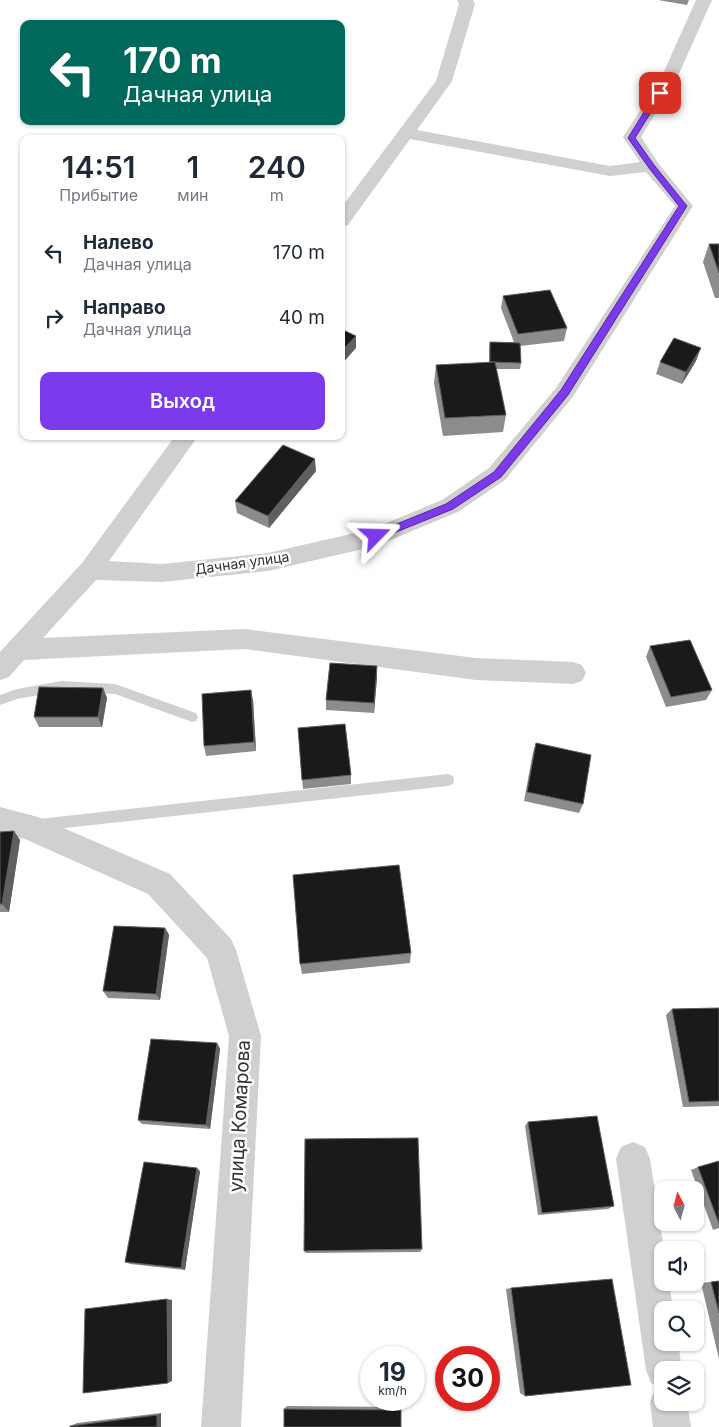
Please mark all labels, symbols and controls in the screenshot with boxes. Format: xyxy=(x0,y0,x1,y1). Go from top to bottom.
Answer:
text: 170 m xyxy=(123,39,222,81)
icon: left xyxy=(40,40,105,105)
pin xyxy=(639,72,681,114)
icon: arrive xyxy=(646,79,674,107)
text: Дачная улица xyxy=(123,81,272,107)
text: 14:51 xyxy=(62,149,136,185)
text: 1 xyxy=(187,149,199,185)
text: 240 xyxy=(248,149,306,185)
text: Прибытие xyxy=(59,185,138,205)
text: мин xyxy=(177,185,209,205)
text: m xyxy=(270,185,284,205)
text: Налево xyxy=(83,231,154,254)
icon: left xyxy=(40,239,68,267)
text: 170 m xyxy=(273,241,325,264)
text: Дачная улица xyxy=(83,254,192,274)
text: Направо xyxy=(83,296,166,319)
icon: right xyxy=(40,304,68,332)
text: 40 m xyxy=(279,306,325,329)
text: Дачная улица xyxy=(83,319,192,339)
button: Выход xyxy=(40,372,325,430)
position arrow xyxy=(349,509,401,561)
street label: Дачная улица xyxy=(194,547,290,578)
street label: улица Комарова xyxy=(224,1039,255,1193)
north arrow xyxy=(654,1181,704,1231)
map controls xyxy=(654,1181,704,1411)
button: sound xyxy=(654,1241,704,1291)
button: search xyxy=(654,1301,704,1351)
speed limit sign: 30 xyxy=(435,1346,500,1411)
text: 19 xyxy=(379,1357,406,1387)
button: layers xyxy=(654,1361,704,1411)
text: km/h xyxy=(378,1383,407,1398)

